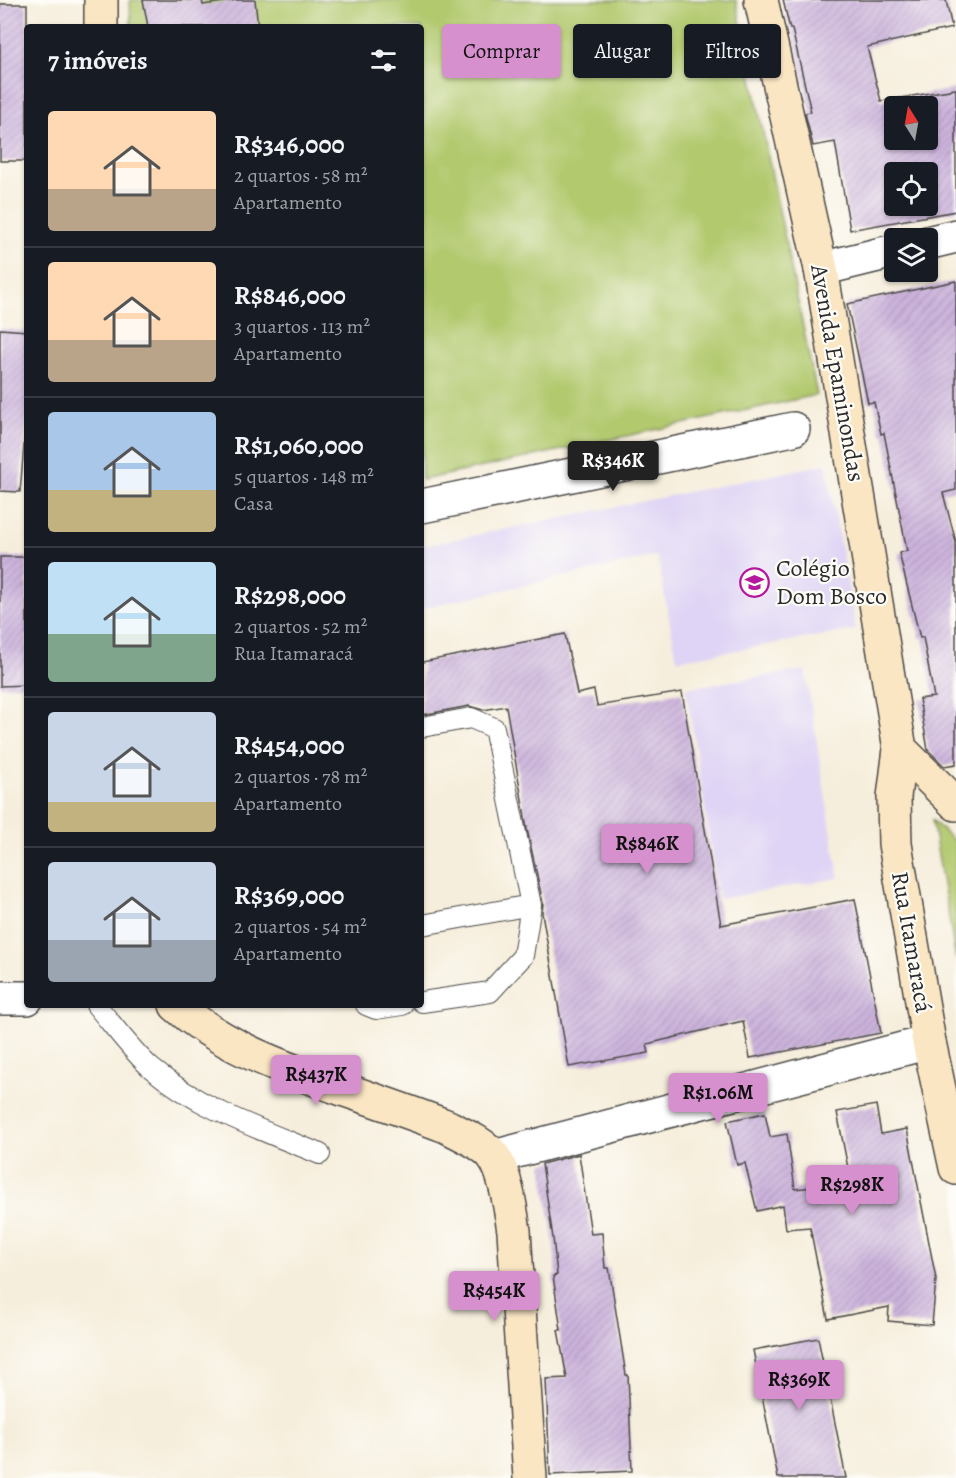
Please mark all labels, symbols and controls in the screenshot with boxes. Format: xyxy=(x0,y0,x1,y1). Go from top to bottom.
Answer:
chip: Comprar xyxy=(442,24,561,78)
chip: Alugar xyxy=(573,24,672,78)
chip: Filtros xyxy=(684,24,781,78)
text: 7 imóveis xyxy=(48,43,148,78)
icon: filters xyxy=(367,44,400,77)
north arrow xyxy=(884,96,938,150)
map controls xyxy=(884,96,938,282)
text: R$346,000 xyxy=(234,127,345,162)
icon: home xyxy=(96,135,168,207)
text: 2 quartos · 58 m² xyxy=(234,162,368,189)
button: locate xyxy=(884,162,938,216)
text: Apartamento xyxy=(234,189,342,216)
button: layers xyxy=(884,228,938,282)
street label: Avenida Epaminondas xyxy=(803,261,873,484)
text: R$846,000 xyxy=(234,278,346,313)
icon: home xyxy=(96,286,168,358)
text: 3 quartos · 113 m² xyxy=(234,313,370,340)
text: Apartamento xyxy=(234,340,342,367)
text: R$1,060,000 xyxy=(234,428,364,463)
icon: home xyxy=(96,436,168,508)
pin: R$346K xyxy=(564,441,662,492)
text: R$346K xyxy=(582,447,644,474)
text: 5 quartos · 148 m² xyxy=(234,463,374,490)
text: Casa xyxy=(234,490,273,517)
place label: Colégio Dom Bosco xyxy=(776,552,887,612)
school or university icon: Colégio Dom Bosco xyxy=(739,566,771,598)
text: R$298,000 xyxy=(234,578,346,613)
icon: home xyxy=(96,586,168,658)
text: 2 quartos · 52 m² xyxy=(234,613,367,640)
text: Rua Itamaracá xyxy=(234,640,353,667)
text: R$454,000 xyxy=(234,728,345,763)
icon: home xyxy=(96,736,168,808)
text: 2 quartos · 78 m² xyxy=(234,763,367,790)
text: Apartamento xyxy=(234,790,342,817)
pin: R$846K xyxy=(598,824,696,875)
text: R$846K xyxy=(615,830,679,857)
street label: Rua Itamaracá xyxy=(884,869,940,1016)
text: R$369,000 xyxy=(234,878,344,913)
icon: home xyxy=(96,886,168,958)
text: 2 quartos · 54 m² xyxy=(234,913,367,940)
text: Apartamento xyxy=(234,940,342,967)
pin: R$437K xyxy=(267,1055,365,1106)
text: R$437K xyxy=(285,1061,347,1088)
pin: R$1.06M xyxy=(663,1073,773,1124)
text: R$1.06M xyxy=(682,1079,754,1106)
pin: R$298K xyxy=(803,1165,901,1216)
text: R$298K xyxy=(820,1171,884,1198)
pin: R$454K xyxy=(445,1271,543,1322)
text: R$454K xyxy=(463,1277,525,1304)
pin: R$369K xyxy=(750,1360,848,1411)
text: R$369K xyxy=(768,1366,830,1393)

